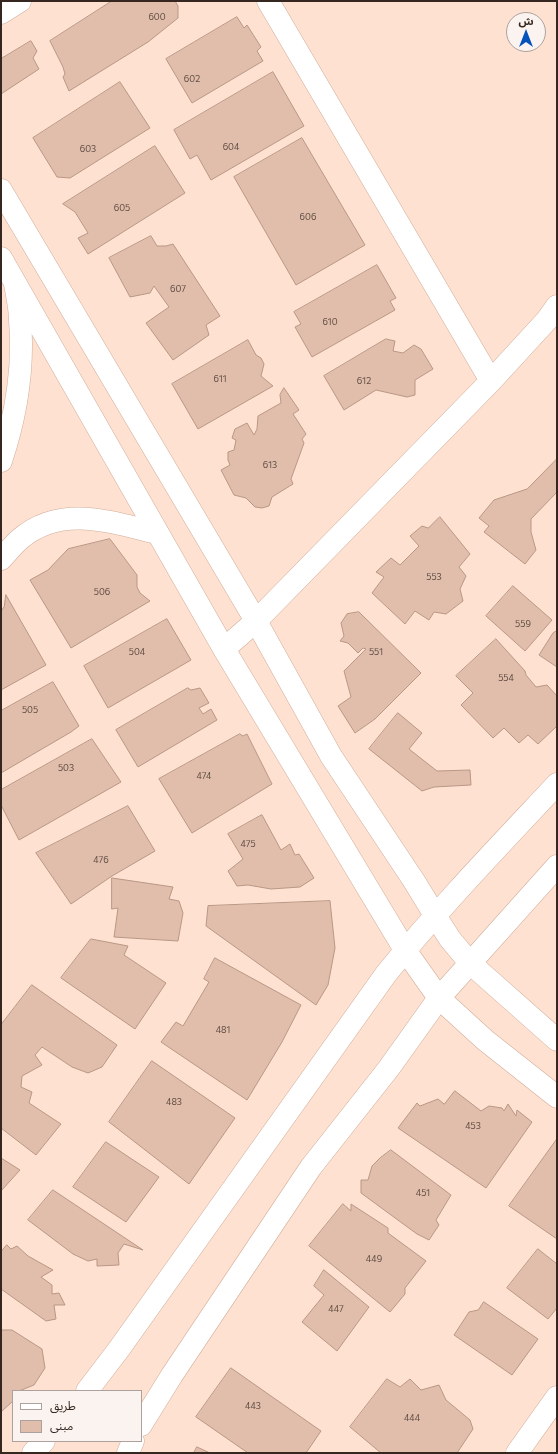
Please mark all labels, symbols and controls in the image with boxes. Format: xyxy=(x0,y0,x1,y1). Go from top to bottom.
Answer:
house number: 600 xyxy=(148,12,166,22)
north arrow xyxy=(506,12,546,52)
text: ش xyxy=(518,14,534,27)
house number: 602 xyxy=(184,74,200,84)
house number: 604 xyxy=(223,142,239,152)
house number: 603 xyxy=(80,144,96,154)
house number: 605 xyxy=(114,203,130,213)
house number: 606 xyxy=(300,212,316,222)
house number: 607 xyxy=(170,284,186,294)
house number: 610 xyxy=(322,317,338,327)
house number: 611 xyxy=(213,374,227,384)
house number: 612 xyxy=(357,376,371,386)
house number: 613 xyxy=(263,460,277,470)
house number: 553 xyxy=(426,572,442,582)
house number: 506 xyxy=(94,587,110,597)
house number: 559 xyxy=(515,619,531,629)
house number: 504 xyxy=(129,647,145,657)
house number: 551 xyxy=(369,647,383,657)
house number: 554 xyxy=(498,673,514,683)
house number: 505 xyxy=(22,705,38,715)
house number: 503 xyxy=(58,763,74,773)
house number: 474 xyxy=(197,771,211,781)
house number: 475 xyxy=(240,839,256,849)
house number: 476 xyxy=(93,855,109,865)
house number: 481 xyxy=(216,1025,230,1035)
house number: 483 xyxy=(166,1097,182,1107)
house number: 453 xyxy=(465,1121,481,1131)
house number: 451 xyxy=(416,1188,430,1198)
house number: 449 xyxy=(366,1254,382,1264)
house number: 447 xyxy=(328,1304,344,1314)
legend xyxy=(12,1390,142,1442)
text: طريق xyxy=(50,1398,76,1412)
house number: 443 xyxy=(245,1401,261,1411)
house number: 444 xyxy=(404,1413,420,1423)
text: مبنى xyxy=(50,1418,73,1432)

